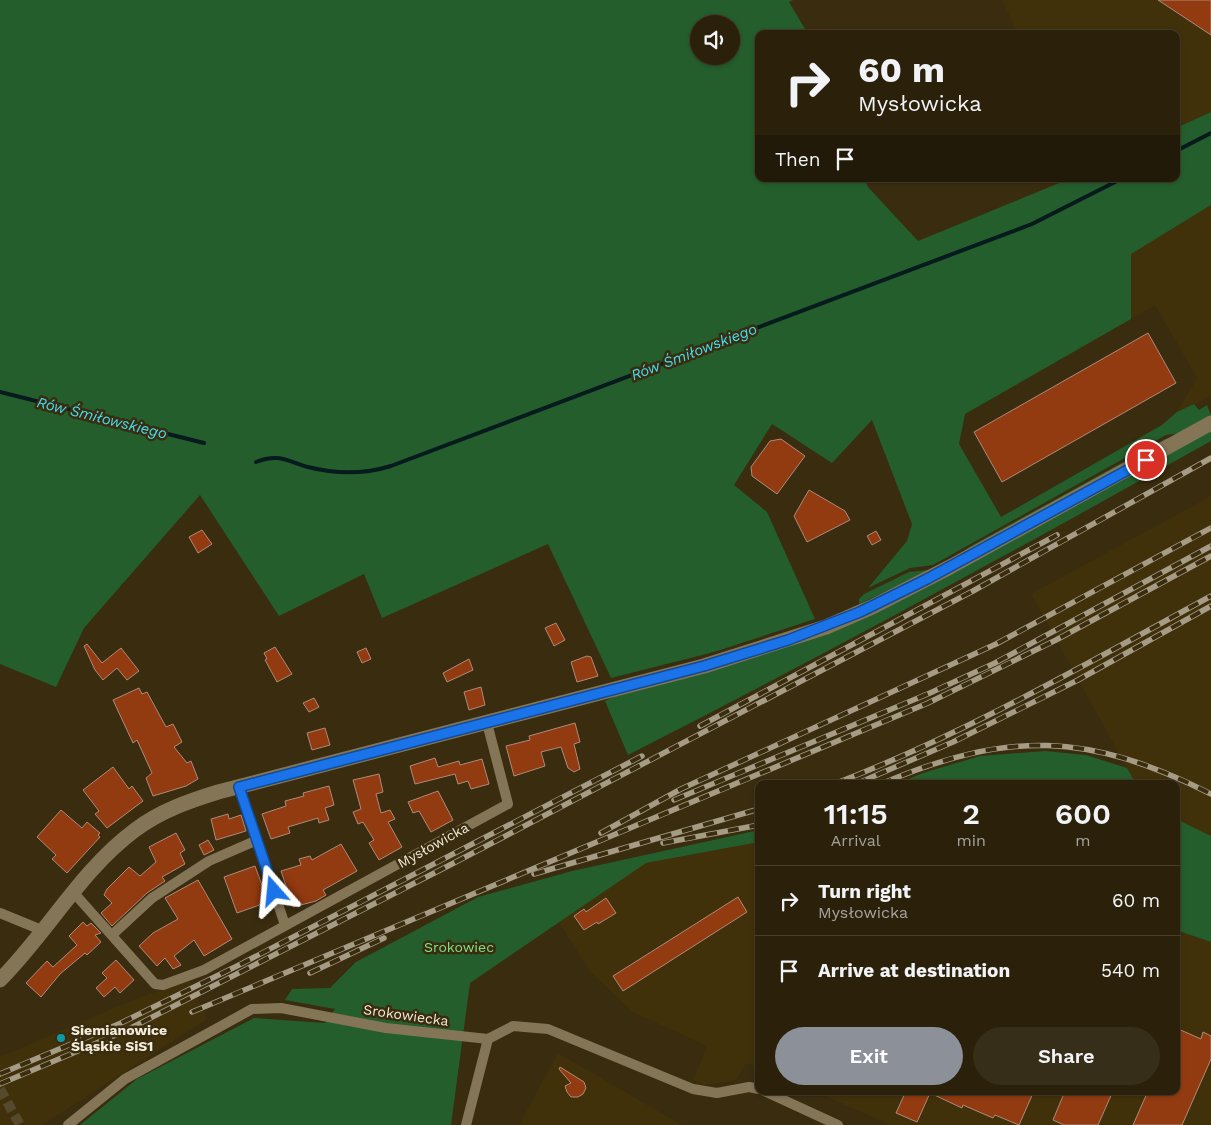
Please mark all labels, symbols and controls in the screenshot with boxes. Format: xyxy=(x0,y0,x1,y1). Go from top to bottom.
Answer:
map controls xyxy=(690,15,740,65)
button: sound xyxy=(690,15,740,65)
text: 60 m xyxy=(858,49,945,91)
icon: right xyxy=(775,50,840,115)
text: Mysłowicka xyxy=(858,91,982,116)
icon: arrive xyxy=(831,145,859,173)
text: Then xyxy=(775,148,821,171)
water label: Rów Śmiłowskiego xyxy=(628,319,760,384)
water label: Rów Śmiłowskiego xyxy=(35,392,169,443)
pin xyxy=(1125,439,1167,481)
icon: arrive xyxy=(1132,446,1160,474)
text: 11:15 xyxy=(824,796,888,831)
text: 2 xyxy=(962,796,980,831)
text: 600 xyxy=(1055,796,1111,831)
street label: Mysłowicka xyxy=(395,819,471,871)
text: Arrival xyxy=(831,831,881,850)
text: min xyxy=(956,831,986,850)
text: m xyxy=(1075,831,1091,850)
position arrow xyxy=(247,864,299,916)
text: Turn right xyxy=(818,880,911,903)
icon: right xyxy=(775,887,803,915)
text: 60 m xyxy=(1112,889,1160,912)
text: Mysłowicka xyxy=(818,903,908,922)
park label: Srokowiec xyxy=(424,939,494,955)
icon: arrive xyxy=(775,957,803,985)
text: Arrive at destination xyxy=(818,959,1010,982)
text: 540 m xyxy=(1101,959,1160,982)
street label: Srokowiecka xyxy=(362,1001,450,1029)
place label: Siemianowice Śląskie SiS1 xyxy=(71,1022,167,1054)
button: Exit xyxy=(775,1027,963,1085)
button: Share xyxy=(973,1027,1160,1085)
marker: Siemianowice Śląskie SiS1 xyxy=(55,1032,67,1044)

